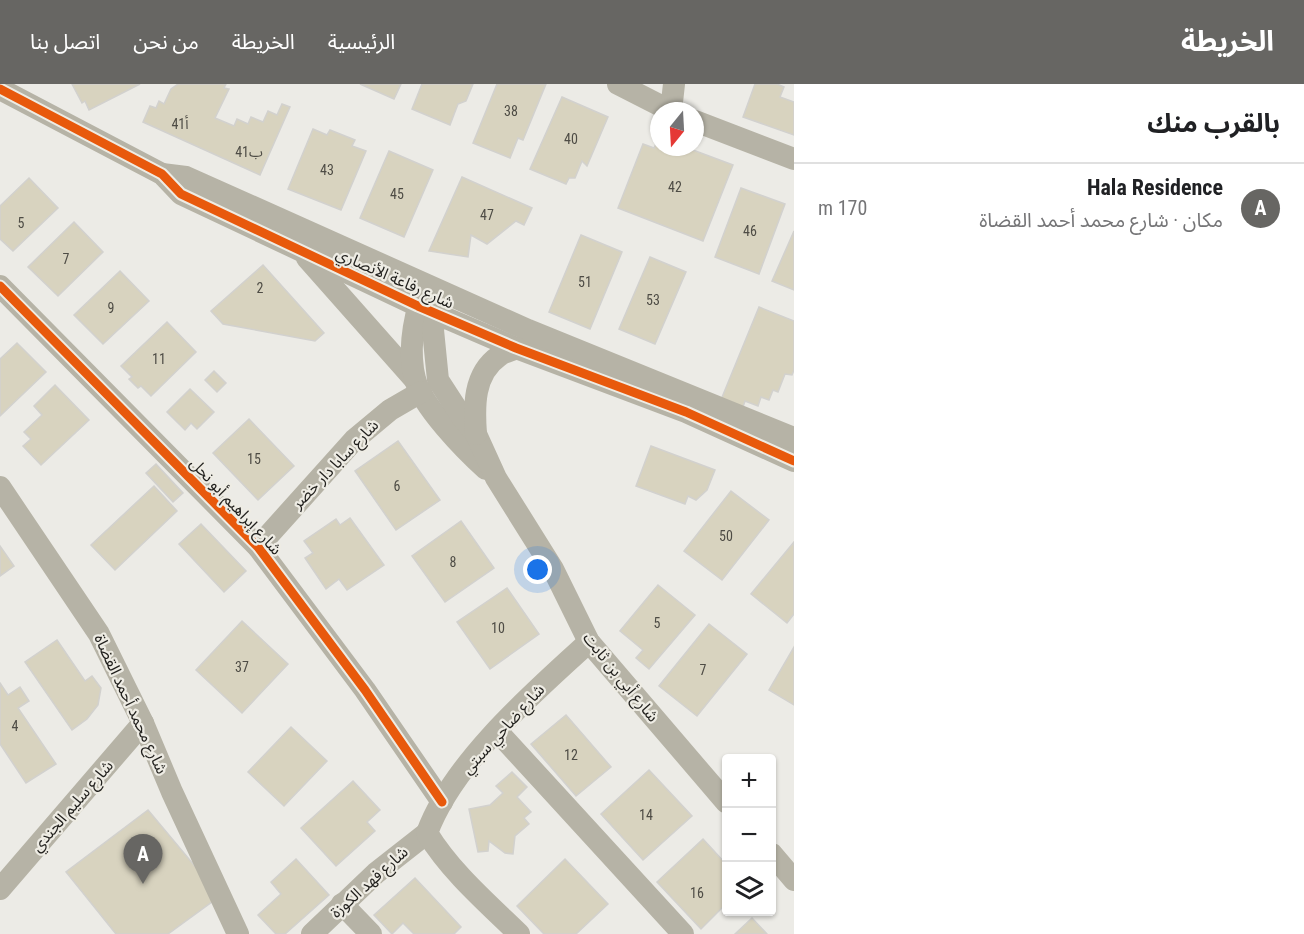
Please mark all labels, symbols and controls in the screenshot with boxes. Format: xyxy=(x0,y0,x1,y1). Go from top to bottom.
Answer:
text: الخريطة xyxy=(1181,25,1274,58)
text: اتصل بنا xyxy=(30,30,100,54)
text: من نحن xyxy=(133,30,199,54)
text: الخريطة xyxy=(232,30,295,54)
text: الرئيسية xyxy=(328,30,395,54)
north arrow xyxy=(650,102,704,156)
house number: 38 xyxy=(504,103,518,119)
text: بالقرب منك xyxy=(1147,108,1280,138)
house number: 41أ xyxy=(171,115,189,132)
house number: 40 xyxy=(564,131,578,147)
house number: 41ب xyxy=(235,144,263,160)
house number: 43 xyxy=(320,162,334,178)
text: Hala Residence xyxy=(1087,175,1223,200)
house number: 42 xyxy=(668,179,682,195)
house number: 45 xyxy=(390,186,404,202)
text: 170 m xyxy=(818,196,867,220)
text: A xyxy=(1255,196,1266,220)
house number: 47 xyxy=(480,207,494,223)
text: مكان · شارع محمد أحمد القضاة xyxy=(979,208,1223,232)
house number: 5 xyxy=(18,215,25,231)
house number: 46 xyxy=(743,223,757,239)
street label: شارع رفاعة الأنصاري xyxy=(332,244,457,315)
house number: 7 xyxy=(63,251,70,267)
house number: 51 xyxy=(578,274,592,290)
house number: 2 xyxy=(257,280,264,296)
house number: 53 xyxy=(646,292,660,308)
house number: 9 xyxy=(108,300,114,316)
house number: 11 xyxy=(152,351,166,367)
street label: شارع سابا دار خضر xyxy=(287,415,384,515)
house number: 15 xyxy=(247,451,261,467)
street label: شارع إبراهيم أبو نحل xyxy=(184,453,286,561)
house number: 6 xyxy=(394,478,401,494)
house number: 50 xyxy=(719,528,733,544)
house number: 8 xyxy=(450,554,457,570)
your location xyxy=(523,555,552,584)
house number: 5 xyxy=(654,615,661,631)
house number: 10 xyxy=(491,620,505,636)
street label: شارع أبي بن ثابت xyxy=(577,629,663,727)
street label: شارع محمد أحمد القضاة xyxy=(88,631,172,778)
house number: 37 xyxy=(235,659,249,675)
house number: 7 xyxy=(700,662,707,678)
street label: شارع ضاحي سبتي xyxy=(458,680,551,780)
house number: 4 xyxy=(12,718,19,734)
house number: 12 xyxy=(564,747,578,763)
map controls xyxy=(722,754,776,916)
button: + xyxy=(722,754,776,808)
street label: شارع سليم الجندي xyxy=(27,756,119,858)
house number: 14 xyxy=(639,807,653,823)
button: − xyxy=(722,808,776,862)
pin: A xyxy=(124,834,162,884)
street label: شارع فهد الكوزة xyxy=(326,842,414,924)
button: layers xyxy=(722,862,776,916)
house number: 16 xyxy=(690,885,704,901)

